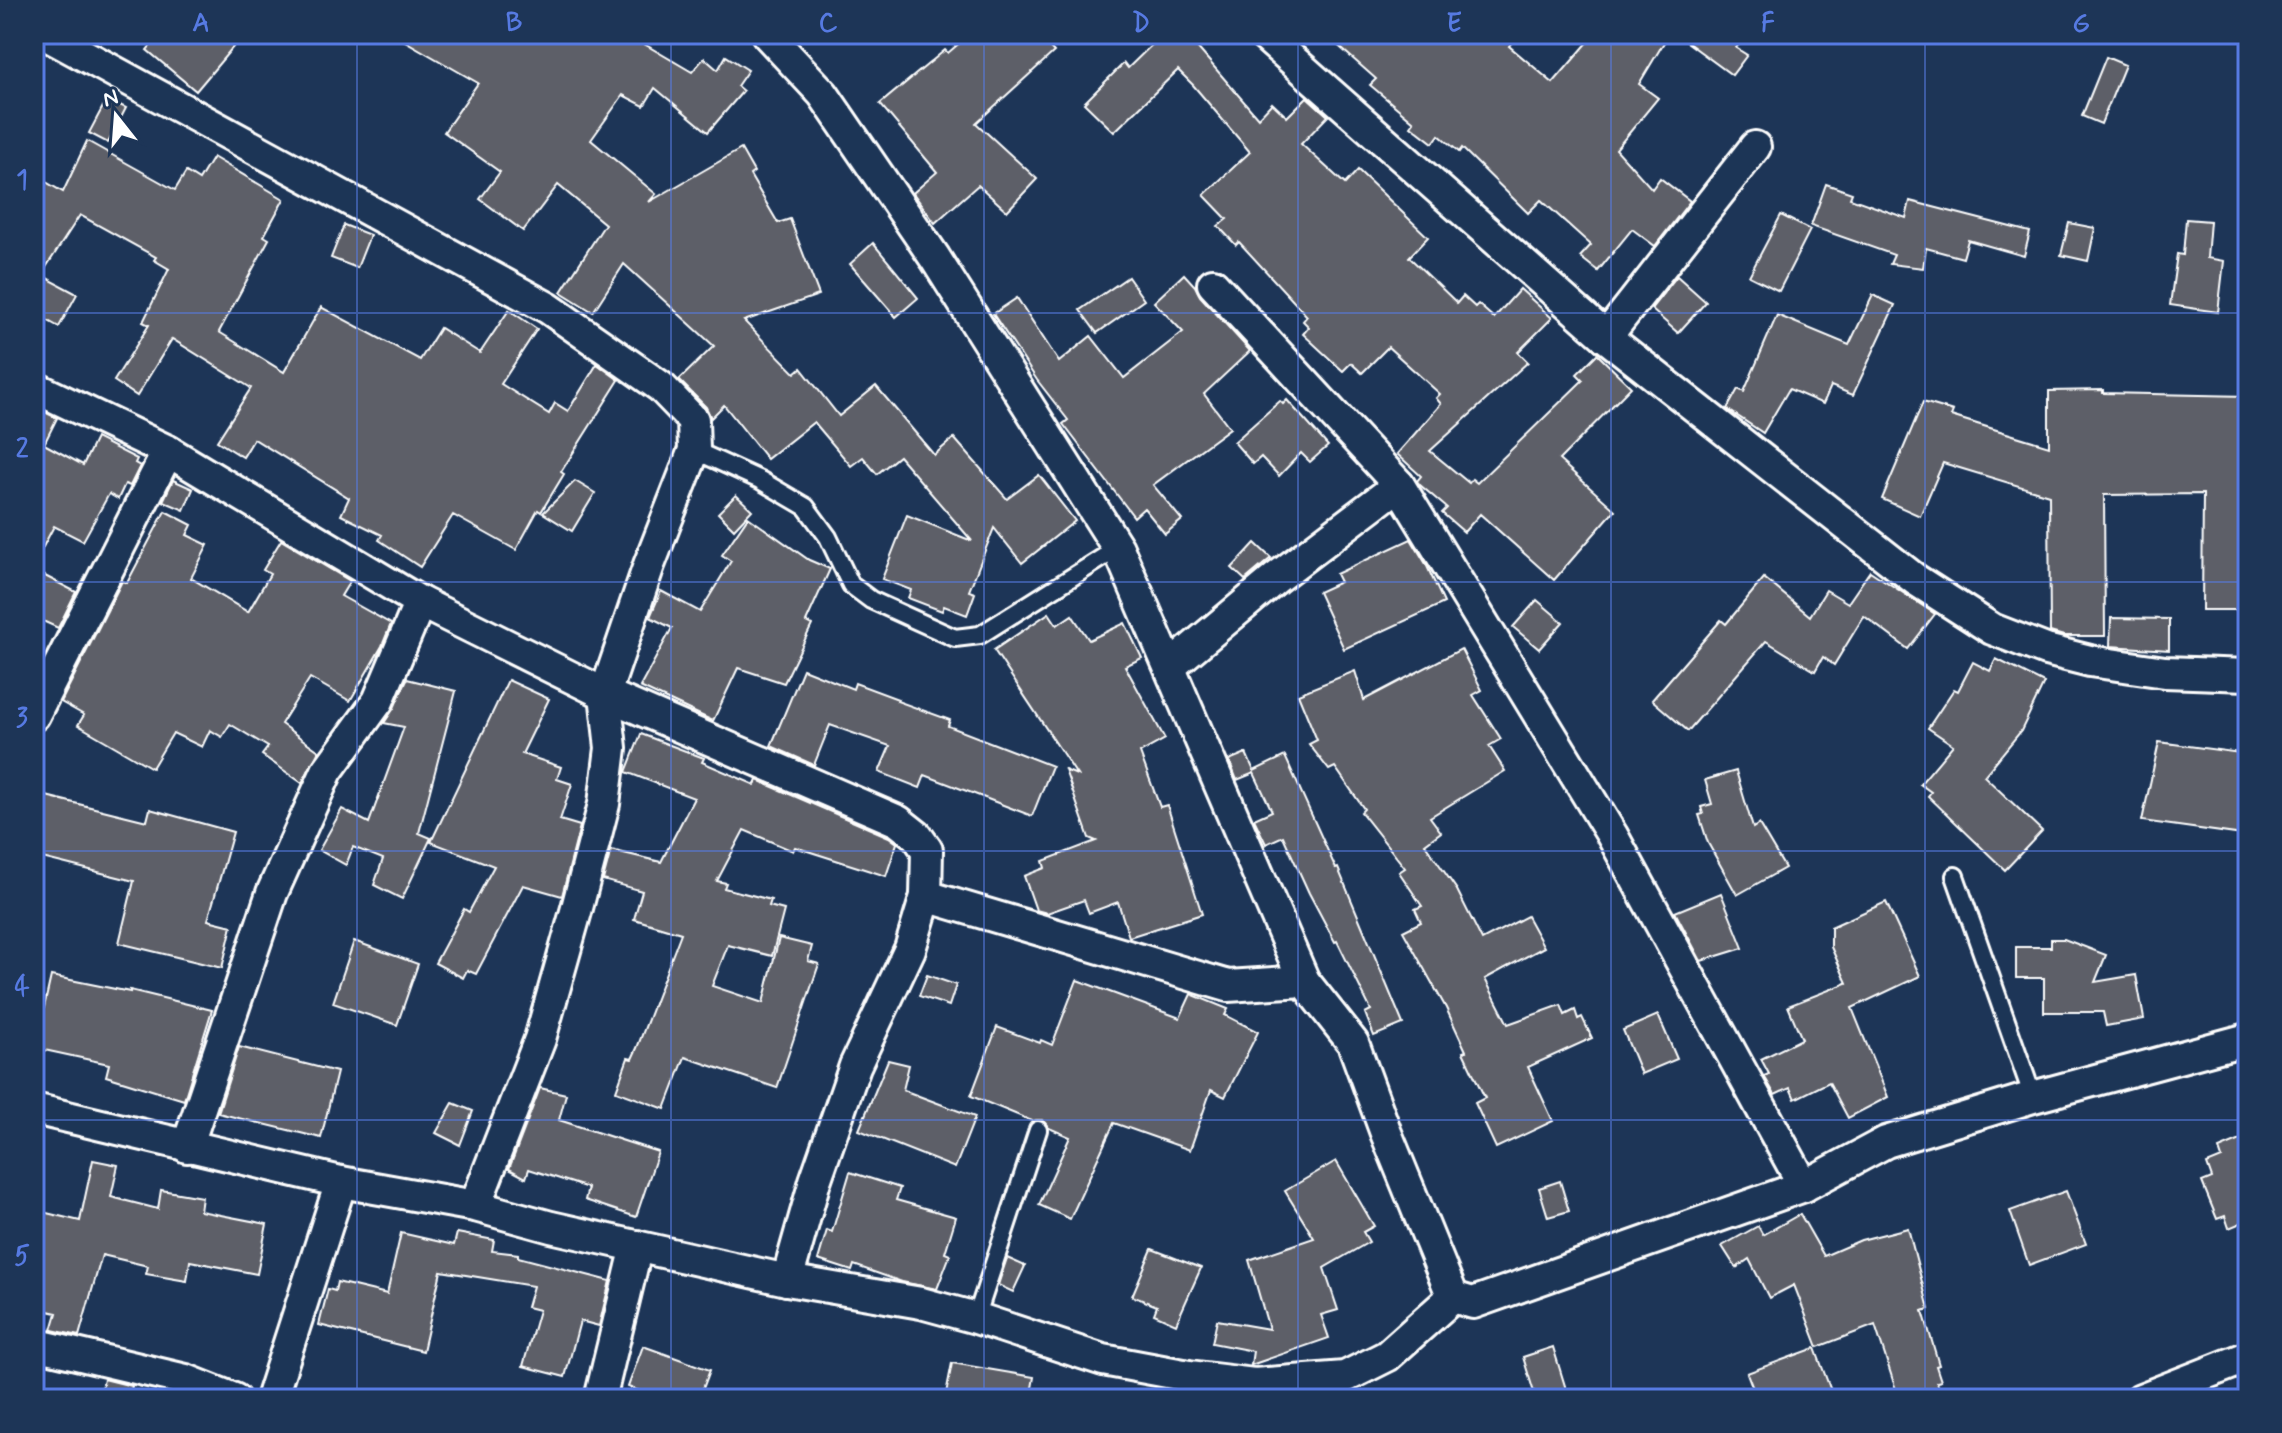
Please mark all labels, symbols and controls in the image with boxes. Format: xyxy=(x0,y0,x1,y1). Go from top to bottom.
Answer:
text: A xyxy=(192,7,210,41)
text: B xyxy=(506,7,522,41)
text: C xyxy=(819,7,838,41)
text: D xyxy=(1132,7,1150,41)
text: E xyxy=(1446,7,1462,41)
text: F xyxy=(1761,7,1775,41)
text: G xyxy=(2072,7,2090,41)
north arrow xyxy=(76,76,156,156)
text: N xyxy=(100,83,122,114)
text: 1 xyxy=(16,164,28,198)
text: 2 xyxy=(16,433,29,467)
text: 3 xyxy=(16,702,28,736)
text: 4 xyxy=(14,971,30,1005)
text: 5 xyxy=(14,1240,30,1274)

